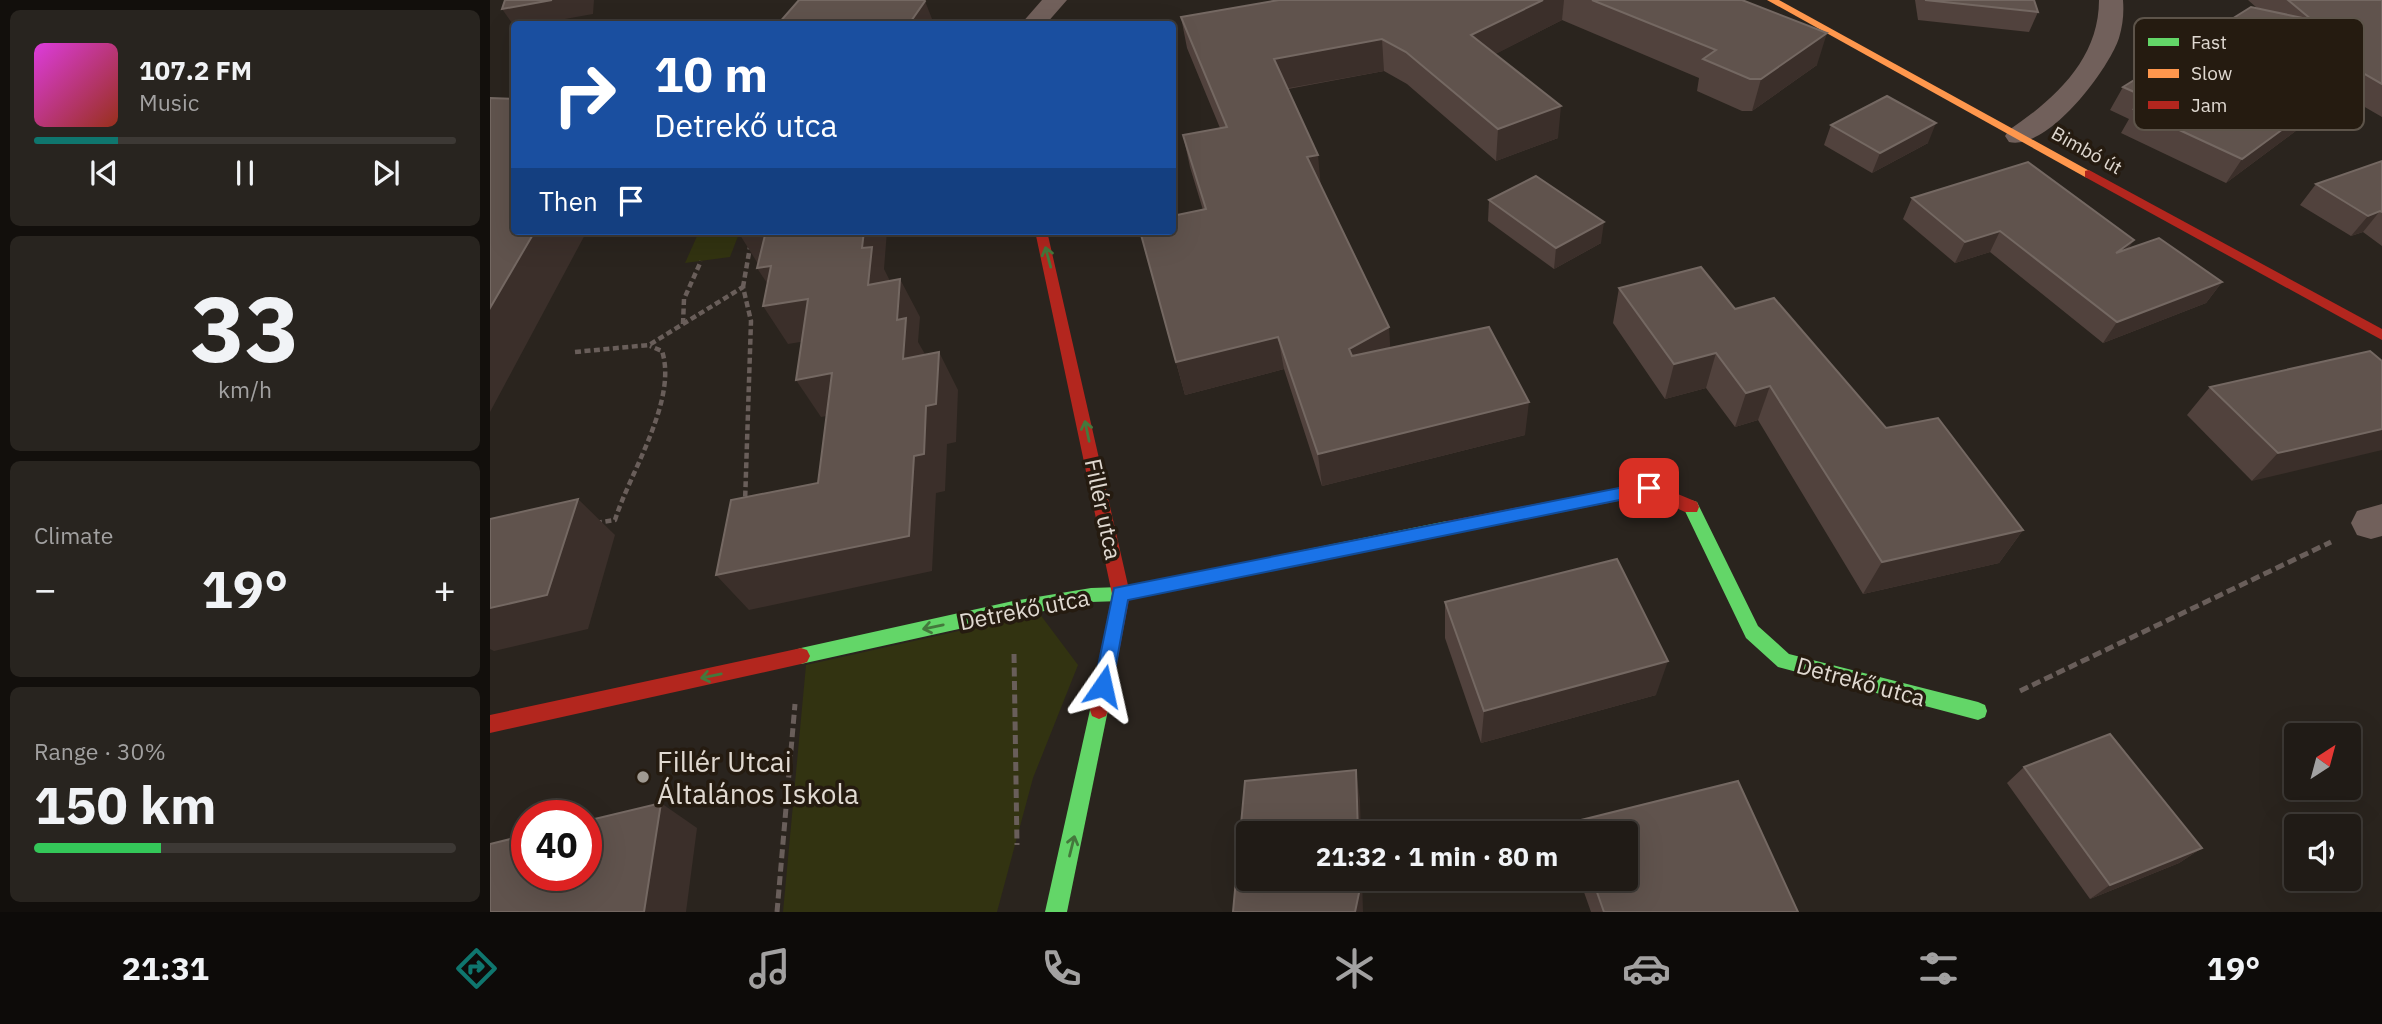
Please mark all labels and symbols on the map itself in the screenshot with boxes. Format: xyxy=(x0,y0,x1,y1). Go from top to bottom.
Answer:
legend xyxy=(2134,18,2364,130)
text: Fast xyxy=(2191,30,2227,54)
text: Slow xyxy=(2191,61,2232,85)
text: Jam xyxy=(2191,93,2227,117)
street label: Bimbó út xyxy=(2047,121,2127,179)
one-way arrow xyxy=(1041,246,1054,269)
one-way arrow xyxy=(1079,420,1093,443)
street label: Fillér utca xyxy=(1079,456,1129,562)
pin xyxy=(1619,458,1679,518)
street label: Detrekő utca xyxy=(956,582,1092,636)
one-way arrow xyxy=(922,620,945,634)
position arrow xyxy=(1066,649,1140,723)
street label: Detrekő utca xyxy=(1793,649,1929,713)
one-way arrow xyxy=(700,670,723,684)
north arrow xyxy=(2284,723,2361,800)
place label: Fillér Utcai Általános Iskola xyxy=(657,743,859,812)
marker: Fillér Utcai Általános Iskola xyxy=(635,769,651,785)
speed limit sign: 40 xyxy=(511,800,602,891)
one-way arrow xyxy=(1066,835,1079,858)

